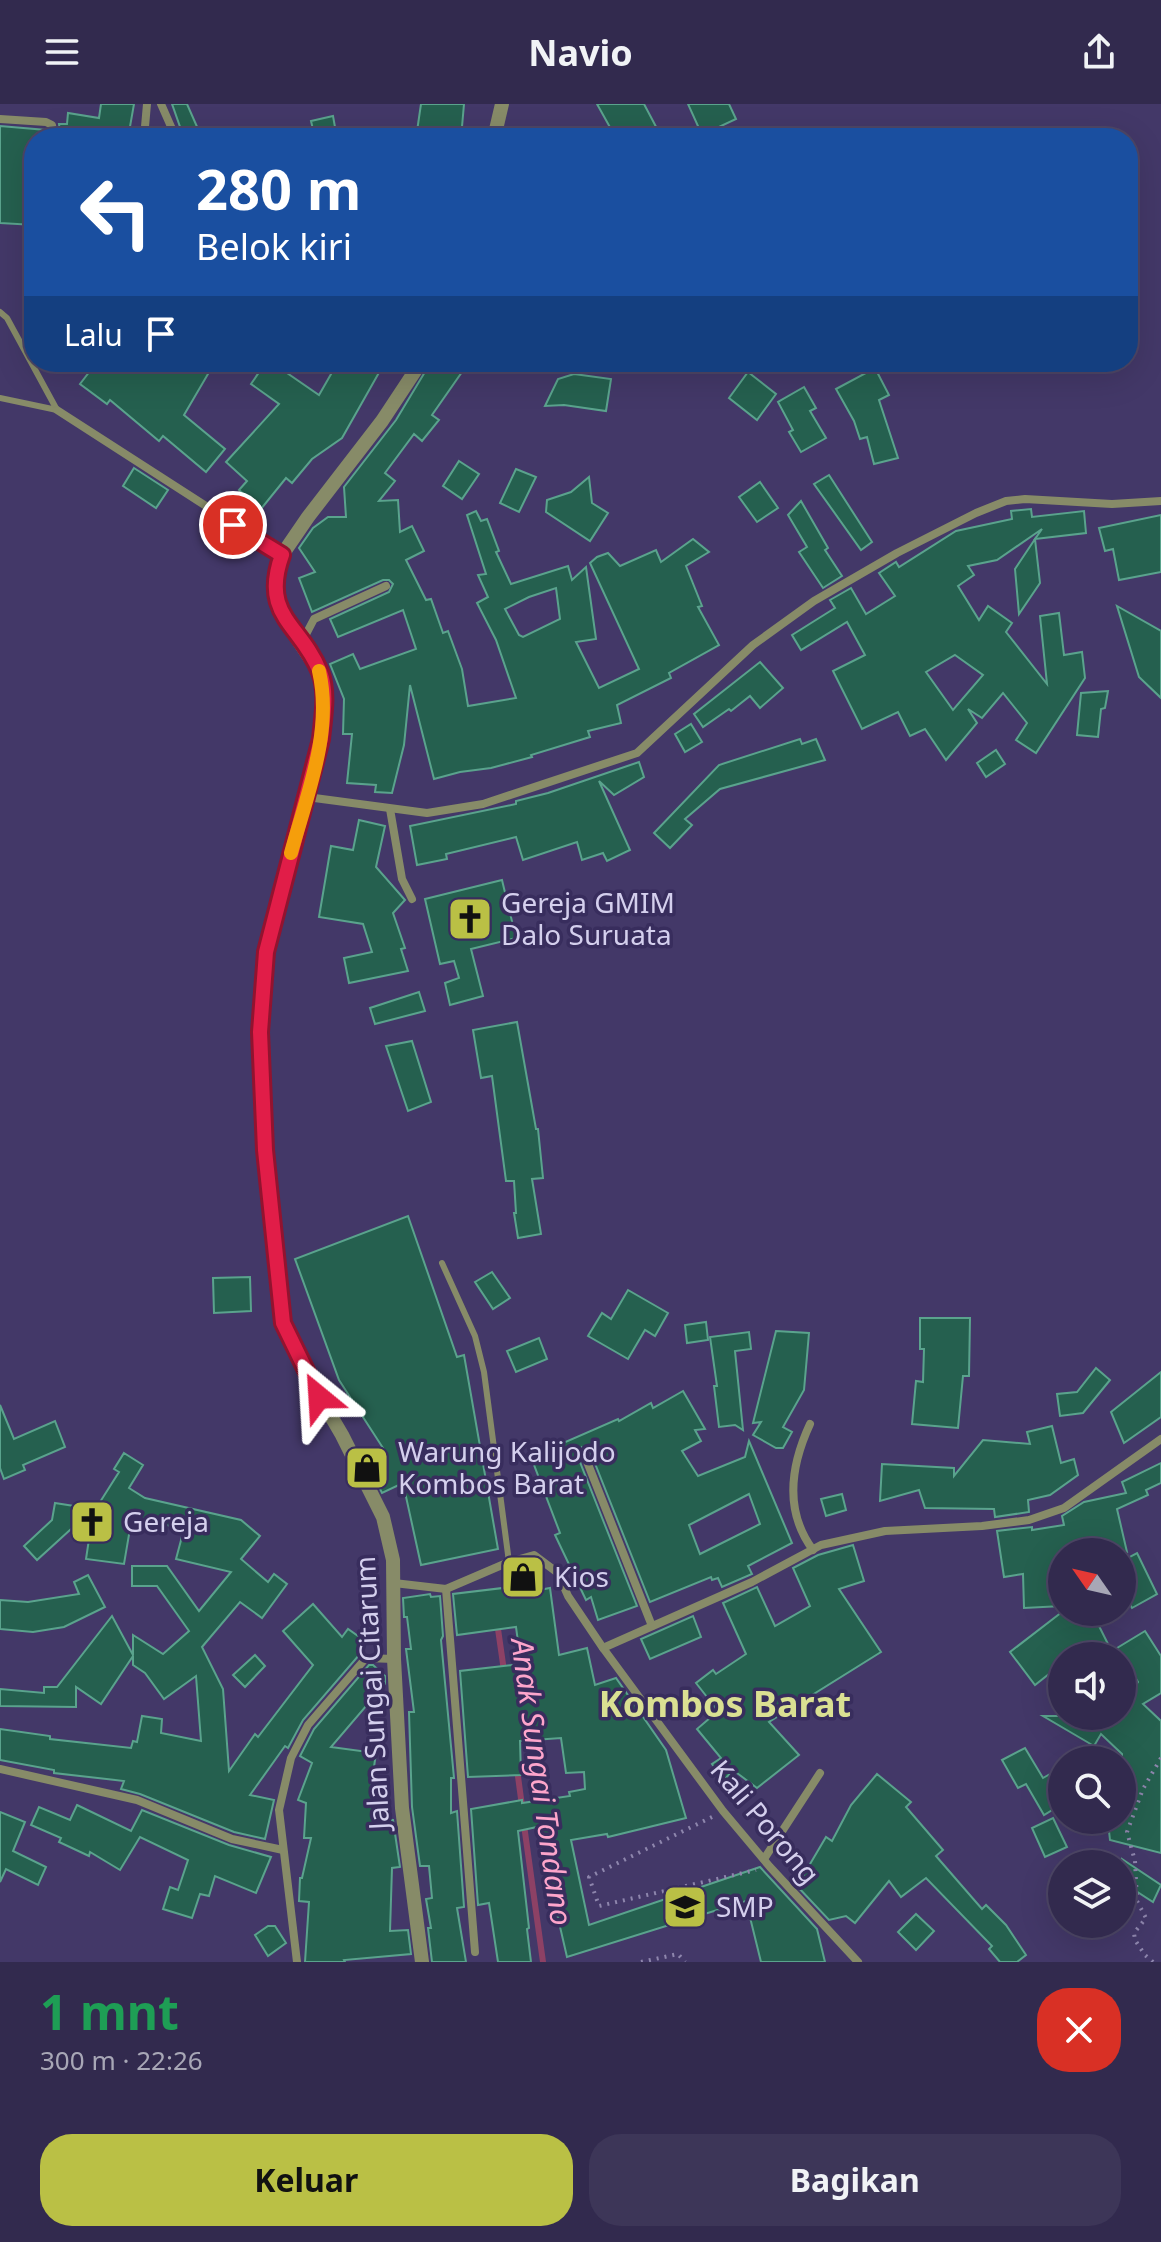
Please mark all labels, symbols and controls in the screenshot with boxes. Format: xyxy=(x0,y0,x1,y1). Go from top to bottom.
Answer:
text: Navio xyxy=(528,28,633,77)
icon: menu xyxy=(40,30,84,74)
icon: share xyxy=(1077,30,1121,74)
text: 280 m xyxy=(196,150,361,226)
icon: left xyxy=(64,160,168,264)
text: Belok kiri xyxy=(196,222,352,271)
icon: arrive xyxy=(139,312,183,356)
text: Lalu xyxy=(64,314,123,355)
pin xyxy=(199,491,267,559)
icon: arrive xyxy=(211,503,255,547)
place label: Gereja GMIM Dalo Suruata xyxy=(501,883,675,953)
church icon: Gereja GMIM Dalo Suruata xyxy=(446,895,494,943)
position arrow xyxy=(277,1355,361,1439)
place label: Warung Kalijodo Kombos Barat xyxy=(398,1432,616,1502)
shop icon: Warung Kalijodo Kombos Barat xyxy=(343,1444,391,1492)
church icon: Gereja xyxy=(68,1498,116,1546)
place label: Gereja xyxy=(123,1502,209,1540)
north arrow xyxy=(1048,1538,1136,1626)
map controls xyxy=(1048,1538,1136,1938)
shop icon: Kios xyxy=(499,1553,547,1601)
street label: Jalan Sungai Citarum xyxy=(345,1555,397,1834)
place label: Kios xyxy=(554,1557,609,1595)
water label: Anak Sungai Tondano xyxy=(502,1634,583,1928)
button: sound xyxy=(1048,1642,1136,1730)
district label: Kombos Barat xyxy=(599,1679,851,1728)
button: search xyxy=(1048,1746,1136,1834)
street label: Kali Porong xyxy=(703,1751,829,1891)
button: layers xyxy=(1048,1850,1136,1938)
school or university icon: SMP xyxy=(661,1883,709,1931)
place label: SMP xyxy=(716,1887,774,1925)
text: 1 mnt xyxy=(40,1979,179,2044)
button: close xyxy=(1037,1988,1121,2072)
text: 300 m · 22:26 xyxy=(40,2042,203,2078)
button: Keluar xyxy=(40,2134,573,2226)
button: Bagikan xyxy=(589,2134,1121,2226)

